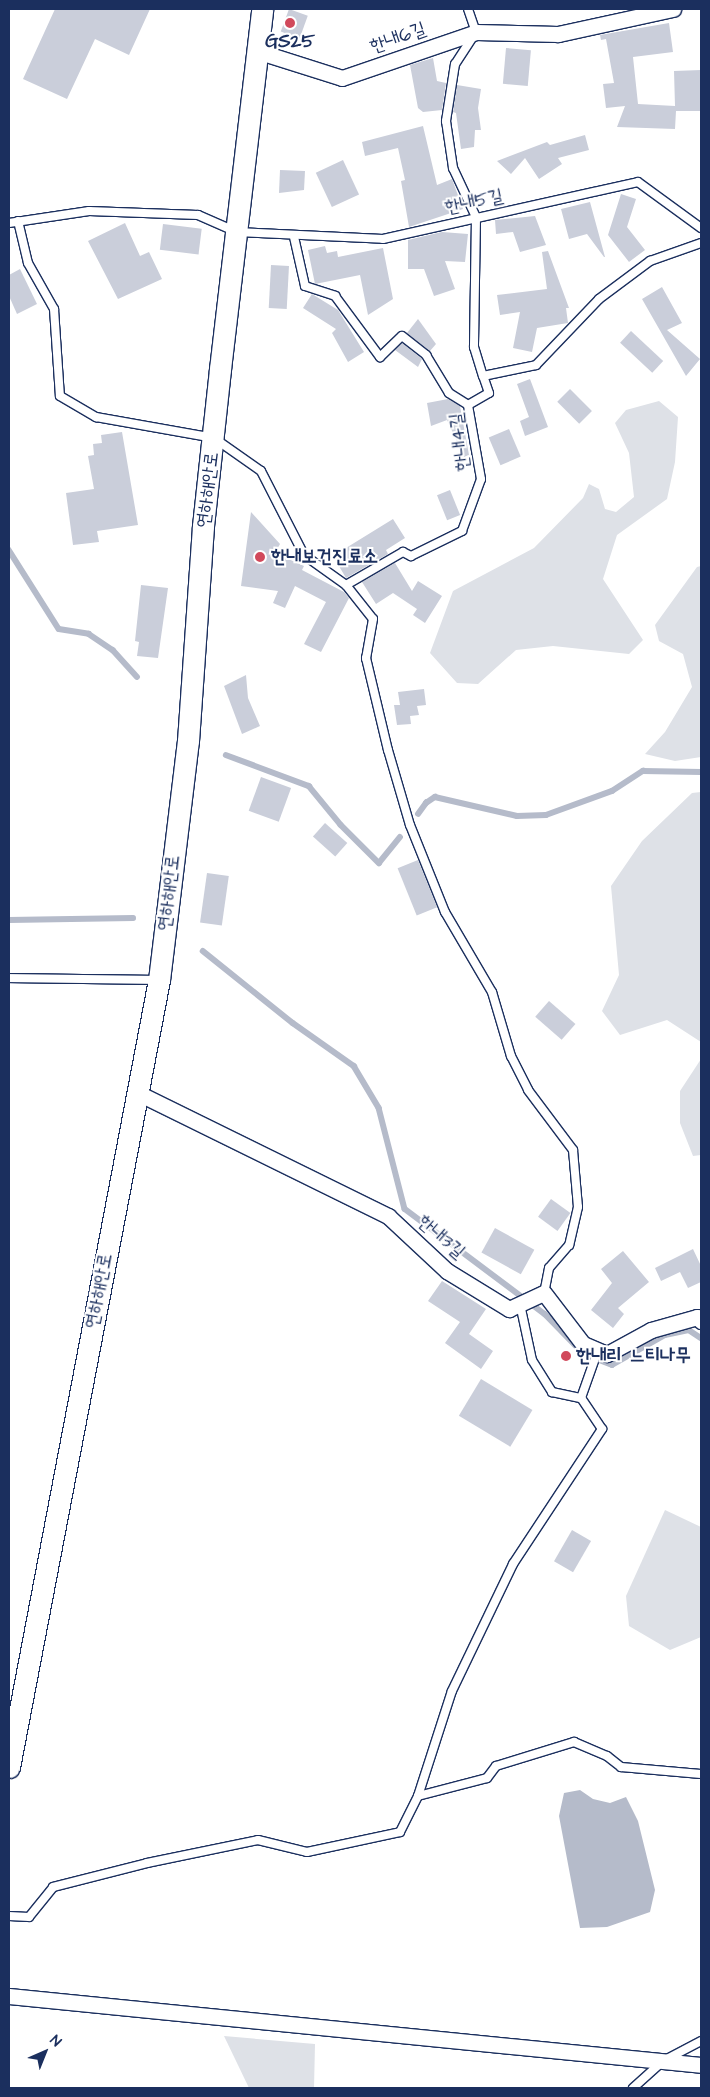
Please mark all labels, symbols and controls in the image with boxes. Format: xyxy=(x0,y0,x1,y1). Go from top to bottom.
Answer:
marker: GS25 xyxy=(284,17,296,29)
street label: 한내6길 xyxy=(367,18,429,58)
place label: GS25 xyxy=(265,31,315,53)
street label: 한내5길 xyxy=(443,185,505,219)
street label: 한내4길 xyxy=(445,411,475,473)
street label: 연하해안로 xyxy=(192,451,224,529)
place label: 한내보건진료소 xyxy=(271,546,378,568)
marker: 한내보건진료소 xyxy=(253,550,267,564)
street label: 연하해안로 xyxy=(153,854,185,932)
street label: 한내3길 xyxy=(413,1210,469,1264)
street label: 연하해안로 xyxy=(81,1251,117,1331)
place label: 한내리 느티나무 xyxy=(576,1345,691,1367)
marker: 한내리 느티나무 xyxy=(560,1350,572,1362)
north arrow xyxy=(20,2027,70,2077)
text: N xyxy=(45,2031,66,2051)

